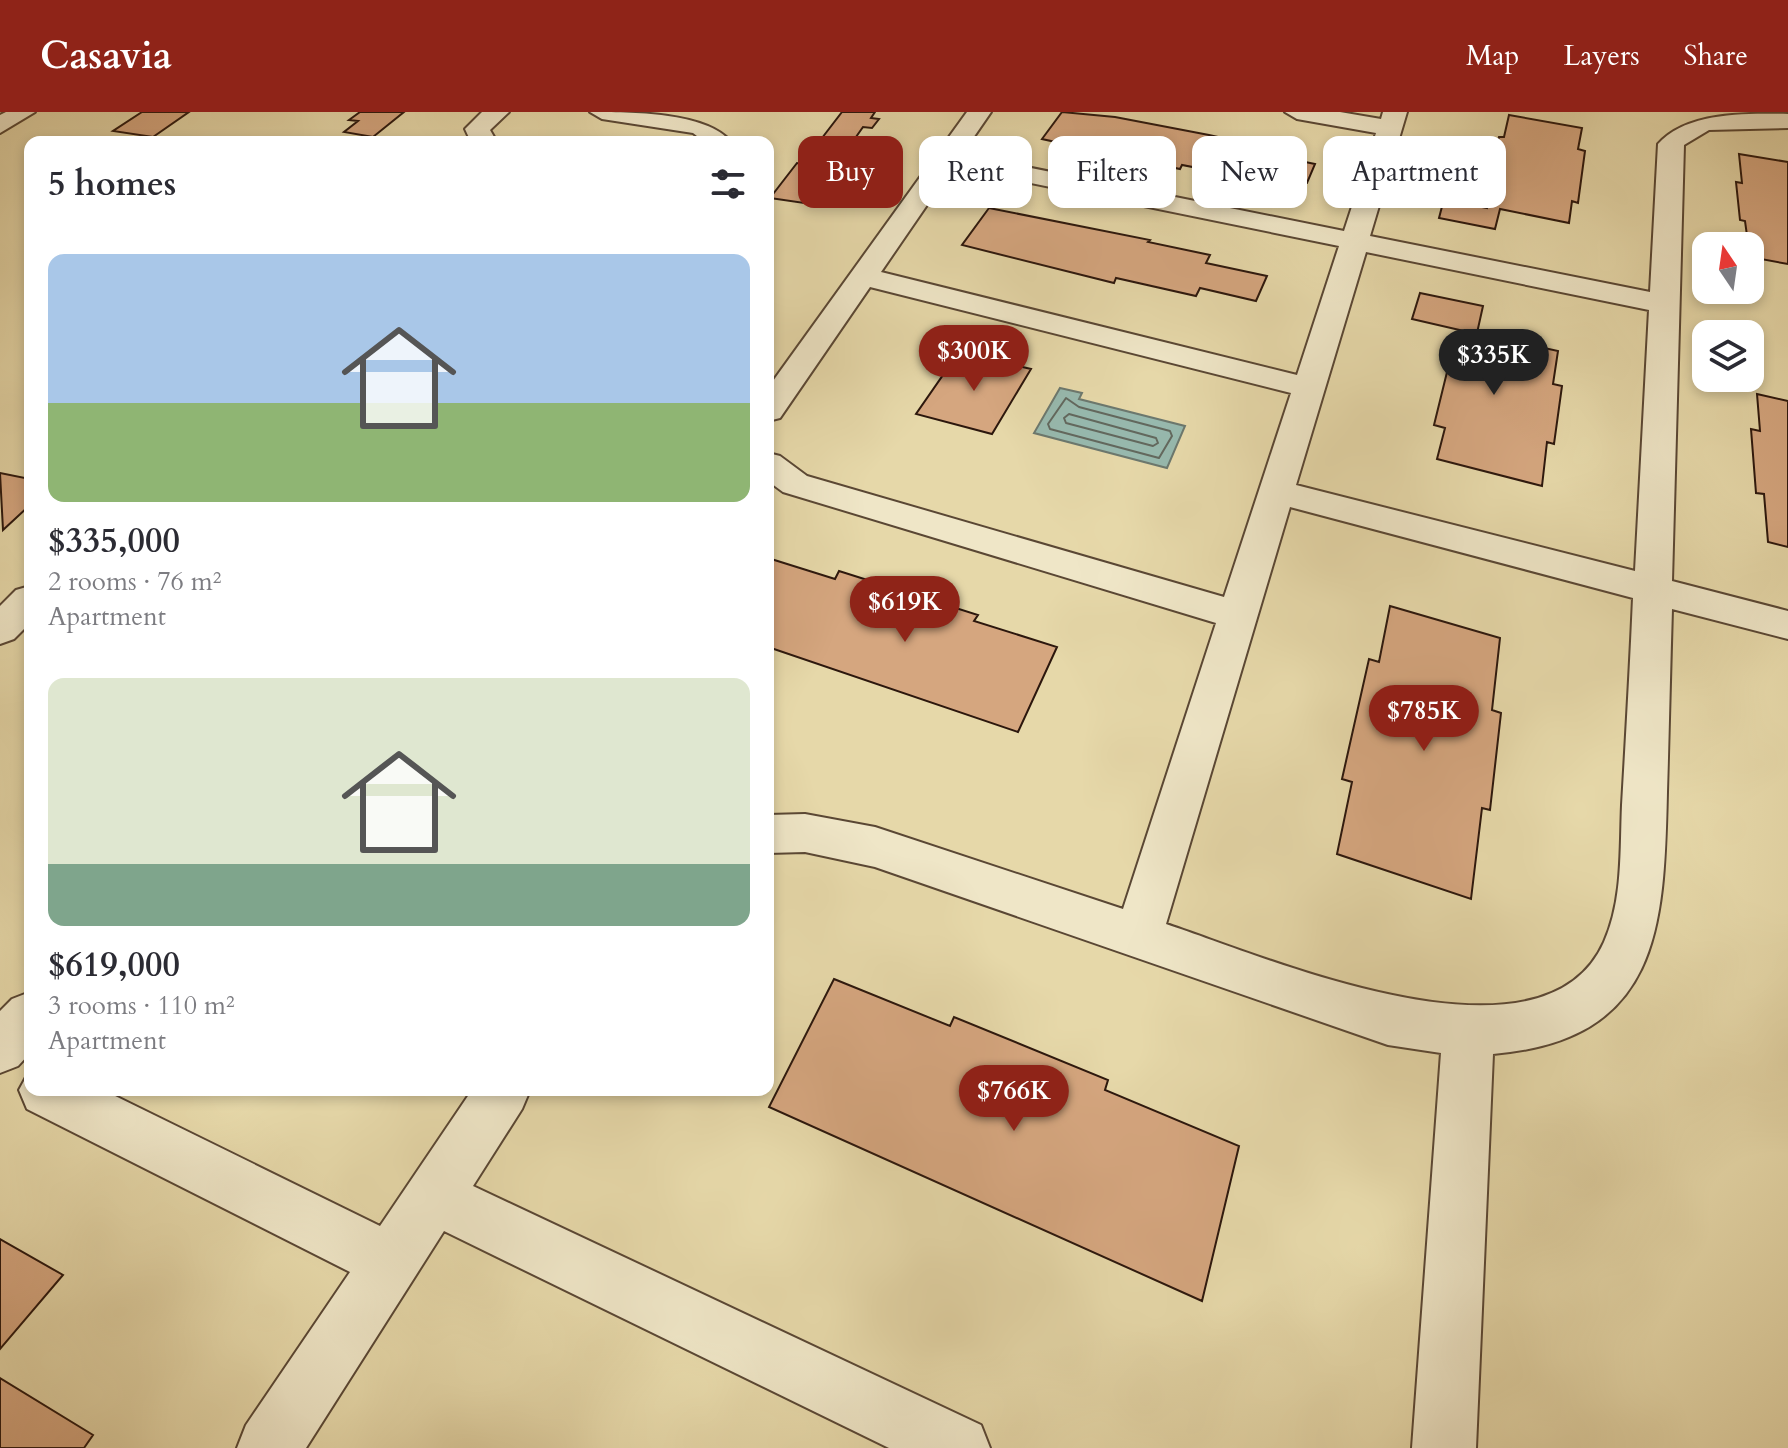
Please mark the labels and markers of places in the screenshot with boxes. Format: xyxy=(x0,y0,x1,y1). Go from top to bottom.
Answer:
pin: $300K xyxy=(918,325,1030,393)
pin: $335K xyxy=(1438,329,1550,397)
pin: $619K xyxy=(849,576,961,644)
pin: $785K xyxy=(1368,685,1480,753)
pin: $766K xyxy=(958,1065,1070,1133)

